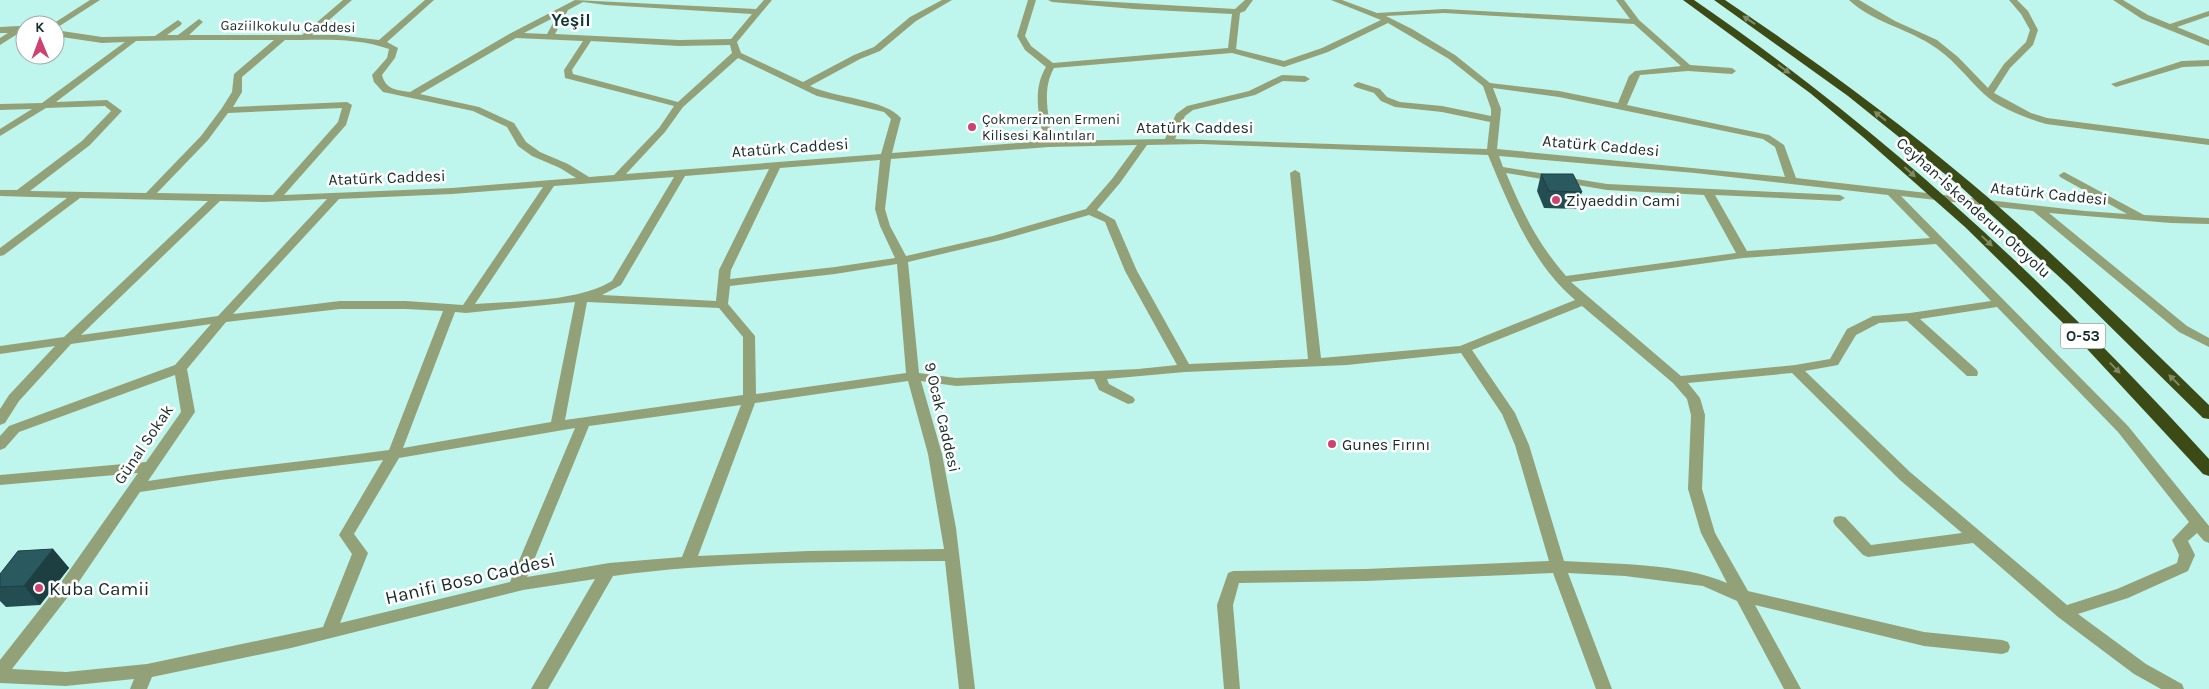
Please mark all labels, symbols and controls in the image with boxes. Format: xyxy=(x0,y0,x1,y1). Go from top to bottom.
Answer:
district label: Yeşil xyxy=(551,9,591,31)
north arrow xyxy=(15,15,65,65)
one-way arrow xyxy=(1742,16,1756,25)
street label: Gaziilkokulu Caddesi xyxy=(220,17,356,36)
text: K xyxy=(35,19,45,36)
one-way arrow xyxy=(1777,64,1791,74)
place label: Çokmerzimen Ermeni Kilisesi Kalıntıları xyxy=(982,111,1120,144)
one-way arrow xyxy=(1874,111,1887,121)
street label: Atatürk Caddesi xyxy=(1136,118,1254,137)
marker: Çokmerzimen Ermeni Kilisesi Kalıntıları xyxy=(966,121,978,133)
street label: Atatürk Caddesi xyxy=(1542,131,1660,160)
street label: Ceyhan-İskenderun Otoyolu xyxy=(1893,133,2055,282)
street label: Atatürk Caddesi xyxy=(731,134,849,161)
street label: Atatürk Caddesi xyxy=(328,166,446,189)
one-way arrow xyxy=(1904,166,1917,177)
street label: Atatürk Caddesi xyxy=(1990,178,2108,209)
place label: Ziyaeddin Cami xyxy=(1566,191,1680,210)
marker: Ziyaeddin Cami xyxy=(1550,194,1562,206)
one-way arrow xyxy=(1981,235,1993,247)
road number: O-53 xyxy=(2060,324,2106,348)
street label: 9 Ocak Caddesi xyxy=(921,360,964,474)
one-way arrow xyxy=(2108,362,2120,374)
one-way arrow xyxy=(2169,374,2181,386)
street label: Günal Sokak xyxy=(110,401,177,488)
place label: Gunes Fırını xyxy=(1342,435,1430,454)
marker: Gunes Fırını xyxy=(1326,438,1338,450)
street label: Hanifi Boso Caddesi xyxy=(383,549,558,609)
place label: Kuba Camii xyxy=(49,578,149,600)
marker: Kuba Camii xyxy=(33,582,45,594)

